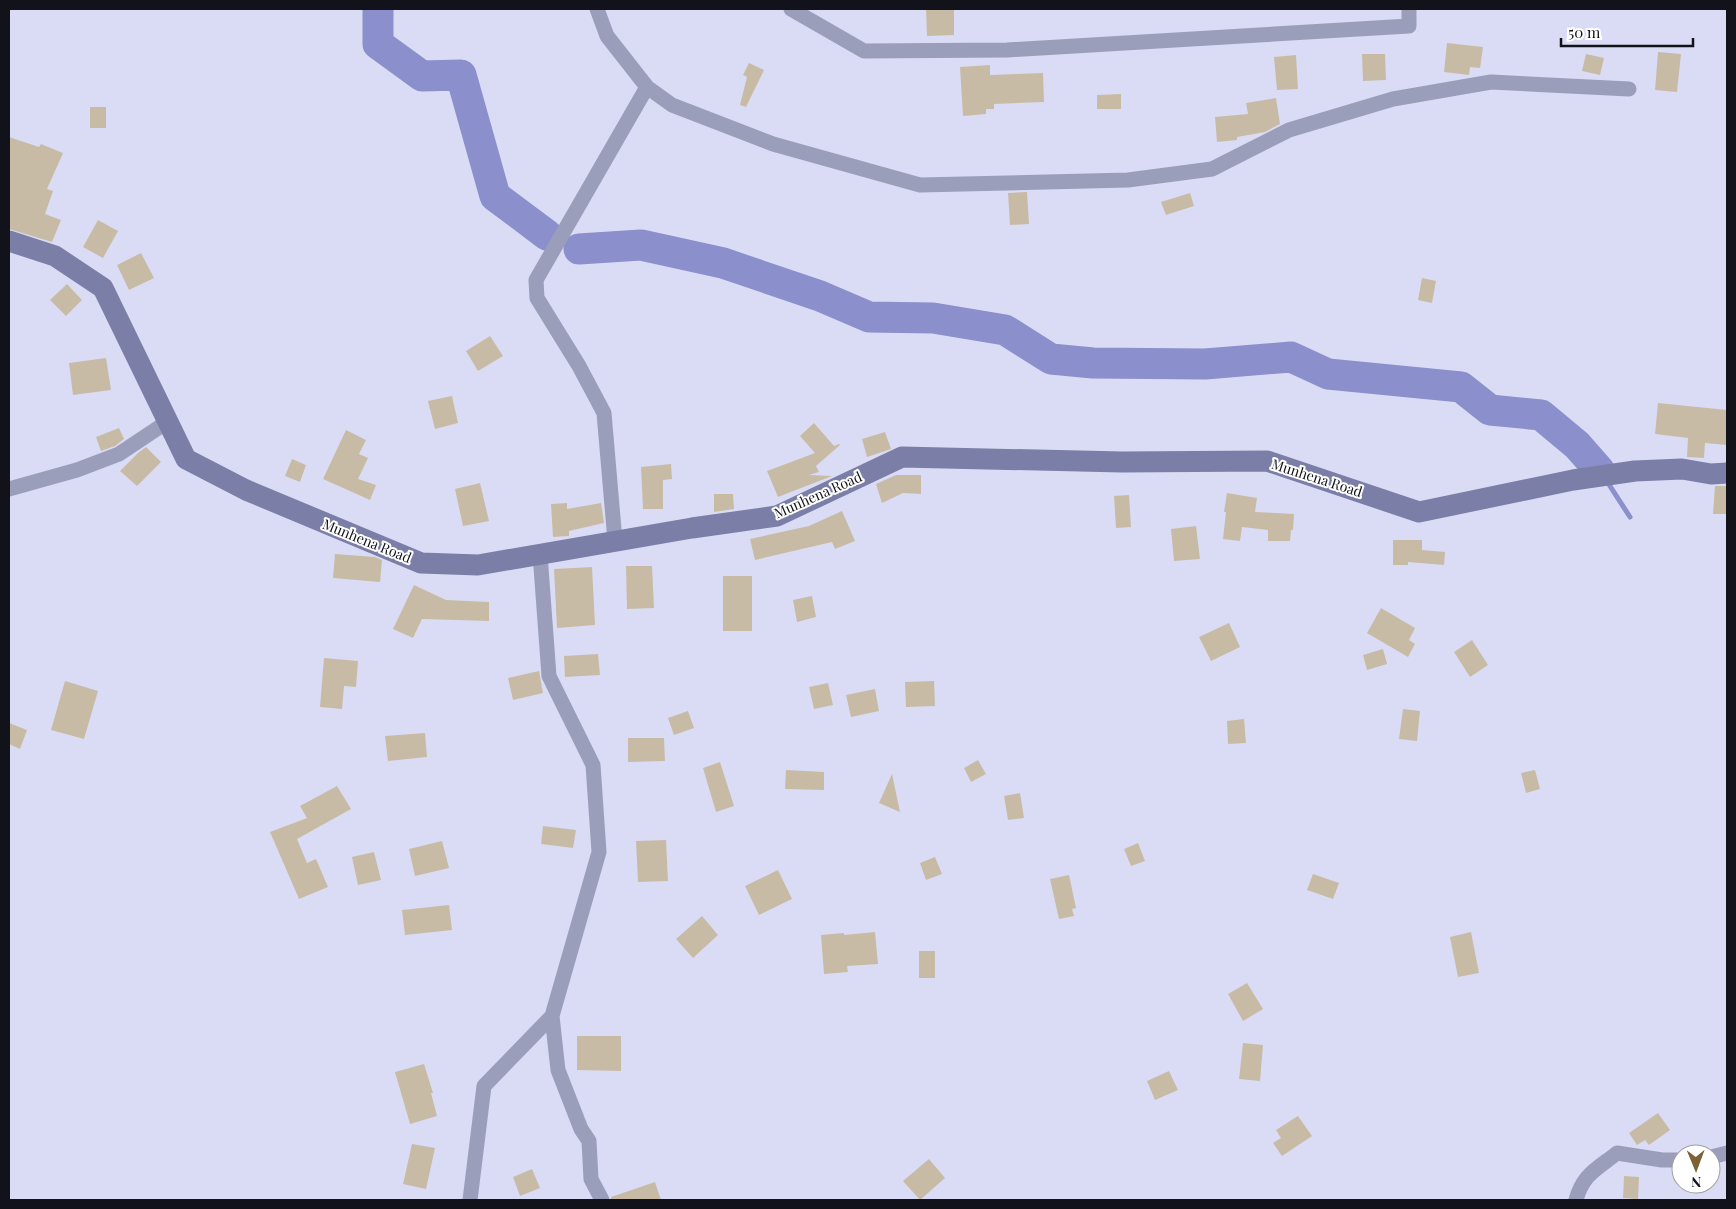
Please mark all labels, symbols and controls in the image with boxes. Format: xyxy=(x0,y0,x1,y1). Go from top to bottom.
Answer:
scale bar xyxy=(1561,15,1694,47)
text: 50 m xyxy=(1568,22,1601,42)
street label: Munhena Road xyxy=(1269,454,1365,501)
street label: Munhena Road xyxy=(771,467,865,522)
street label: Munhena Road xyxy=(320,514,414,567)
north arrow xyxy=(1671,1144,1721,1194)
text: N xyxy=(1691,1173,1701,1192)

